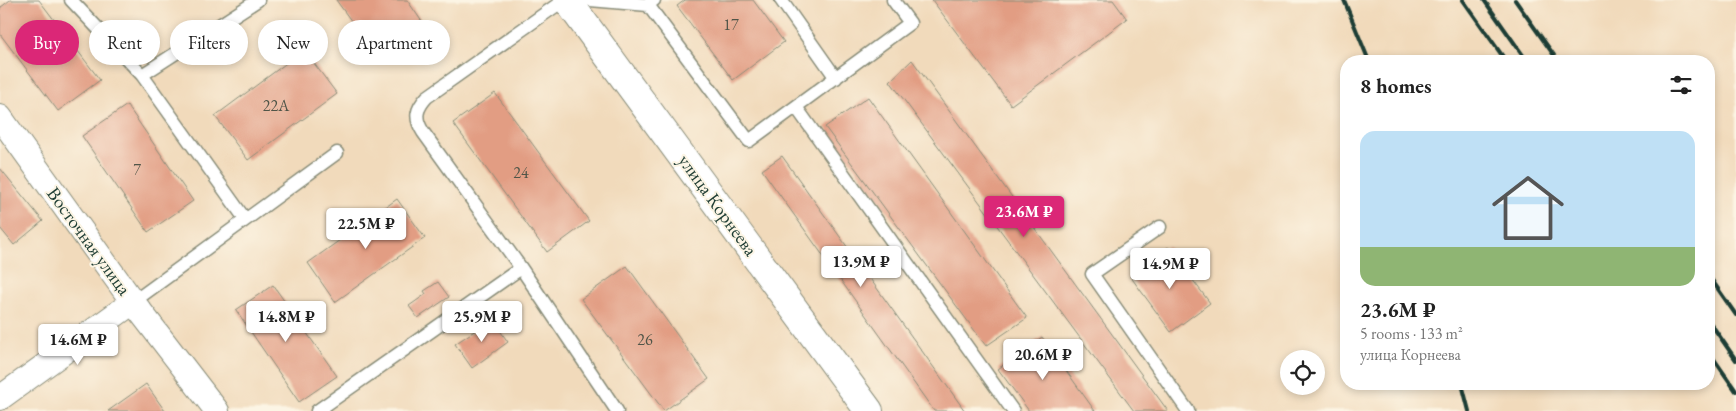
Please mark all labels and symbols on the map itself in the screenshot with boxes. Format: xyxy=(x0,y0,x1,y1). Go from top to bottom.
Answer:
house number: 17 xyxy=(723,14,739,35)
house number: 22А xyxy=(263,95,290,116)
street label: улица Корнеева xyxy=(673,149,764,261)
house number: 7 xyxy=(133,159,141,180)
house number: 24 xyxy=(513,162,529,183)
street label: Восточная улица xyxy=(41,182,137,301)
pin: 23.6M ₽ xyxy=(978,196,1070,238)
pin: 22.5M ₽ xyxy=(320,208,412,250)
pin: 13.9M ₽ xyxy=(815,246,907,288)
pin: 14.9M ₽ xyxy=(1124,248,1216,290)
pin: 14.8M ₽ xyxy=(240,300,332,343)
pin: 25.9M ₽ xyxy=(436,300,528,343)
pin: 14.6M ₽ xyxy=(32,324,124,366)
house number: 26 xyxy=(637,329,653,350)
pin: 20.6M ₽ xyxy=(997,338,1089,381)

